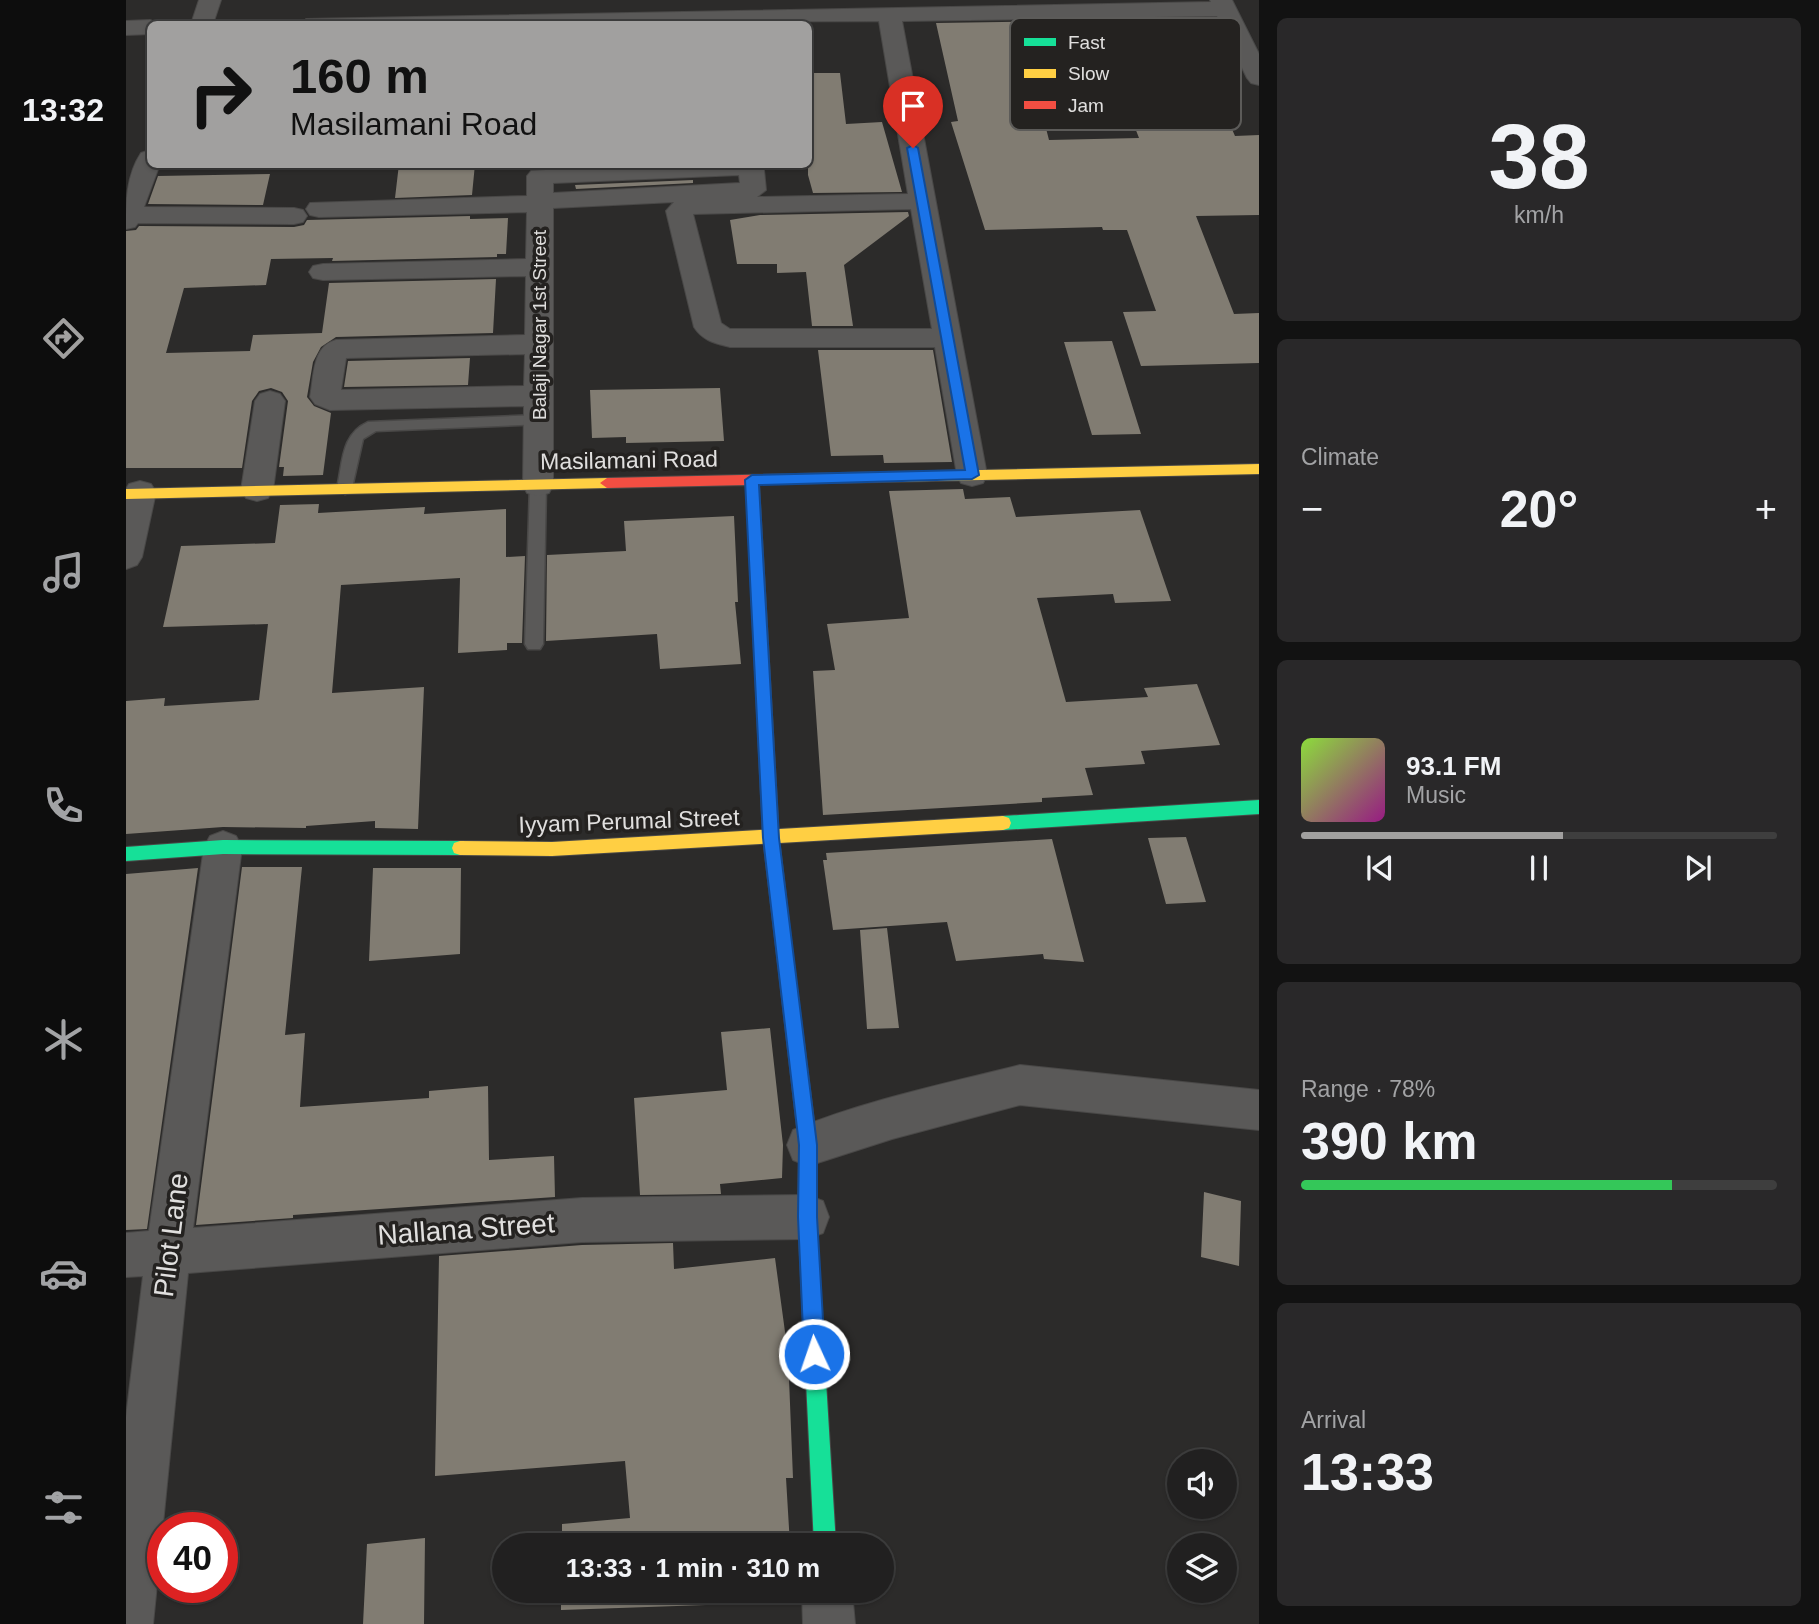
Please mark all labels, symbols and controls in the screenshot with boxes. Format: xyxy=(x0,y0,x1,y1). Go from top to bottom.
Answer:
legend xyxy=(1010,18,1241,130)
text: Fast xyxy=(1068,32,1106,53)
icon: right xyxy=(175,49,266,140)
text: 160 m xyxy=(290,49,429,103)
text: Slow xyxy=(1068,63,1109,84)
pin xyxy=(883,76,943,148)
icon: arrive xyxy=(894,87,932,125)
text: 13:32 xyxy=(22,92,104,128)
text: Jam xyxy=(1068,95,1104,116)
text: Masilamani Road xyxy=(290,106,537,142)
text: 38 xyxy=(1488,106,1590,207)
text: km/h xyxy=(1514,202,1564,228)
street label: Balaji Nagar 1st Street xyxy=(529,229,550,420)
icon: directions xyxy=(39,314,88,363)
text: Climate xyxy=(1301,444,1379,470)
street label: Masilamani Road xyxy=(540,445,718,475)
text: 20° xyxy=(1500,480,1578,538)
text: − xyxy=(1301,488,1323,530)
text: + xyxy=(1755,488,1777,530)
icon: music xyxy=(39,548,88,597)
text: 93.1 FM xyxy=(1406,751,1501,781)
icon: phone xyxy=(39,781,88,830)
text: Music xyxy=(1406,782,1466,808)
street label: Iyyam Perumal Street xyxy=(518,804,741,838)
icon: previous xyxy=(1361,849,1399,887)
icon: pause xyxy=(1520,849,1558,887)
icon: next xyxy=(1679,849,1717,887)
icon: climate xyxy=(39,1015,88,1064)
text: Range · 78% xyxy=(1301,1076,1435,1102)
text: 390 km xyxy=(1301,1112,1477,1170)
street label: Pilot Lane xyxy=(148,1171,194,1299)
street label: Nallana Street xyxy=(376,1207,556,1251)
icon: car xyxy=(39,1249,88,1298)
position arrow xyxy=(777,1317,851,1391)
text: Arrival xyxy=(1301,1407,1366,1433)
text: 13:33 xyxy=(1301,1443,1434,1501)
map controls xyxy=(1167,1449,1237,1603)
button: sound xyxy=(1167,1449,1237,1519)
icon: filters xyxy=(39,1483,88,1532)
speed limit sign: 40 xyxy=(147,1512,238,1603)
button: layers xyxy=(1167,1533,1237,1603)
text: 13:33 · 1 min · 310 m xyxy=(566,1553,820,1583)

